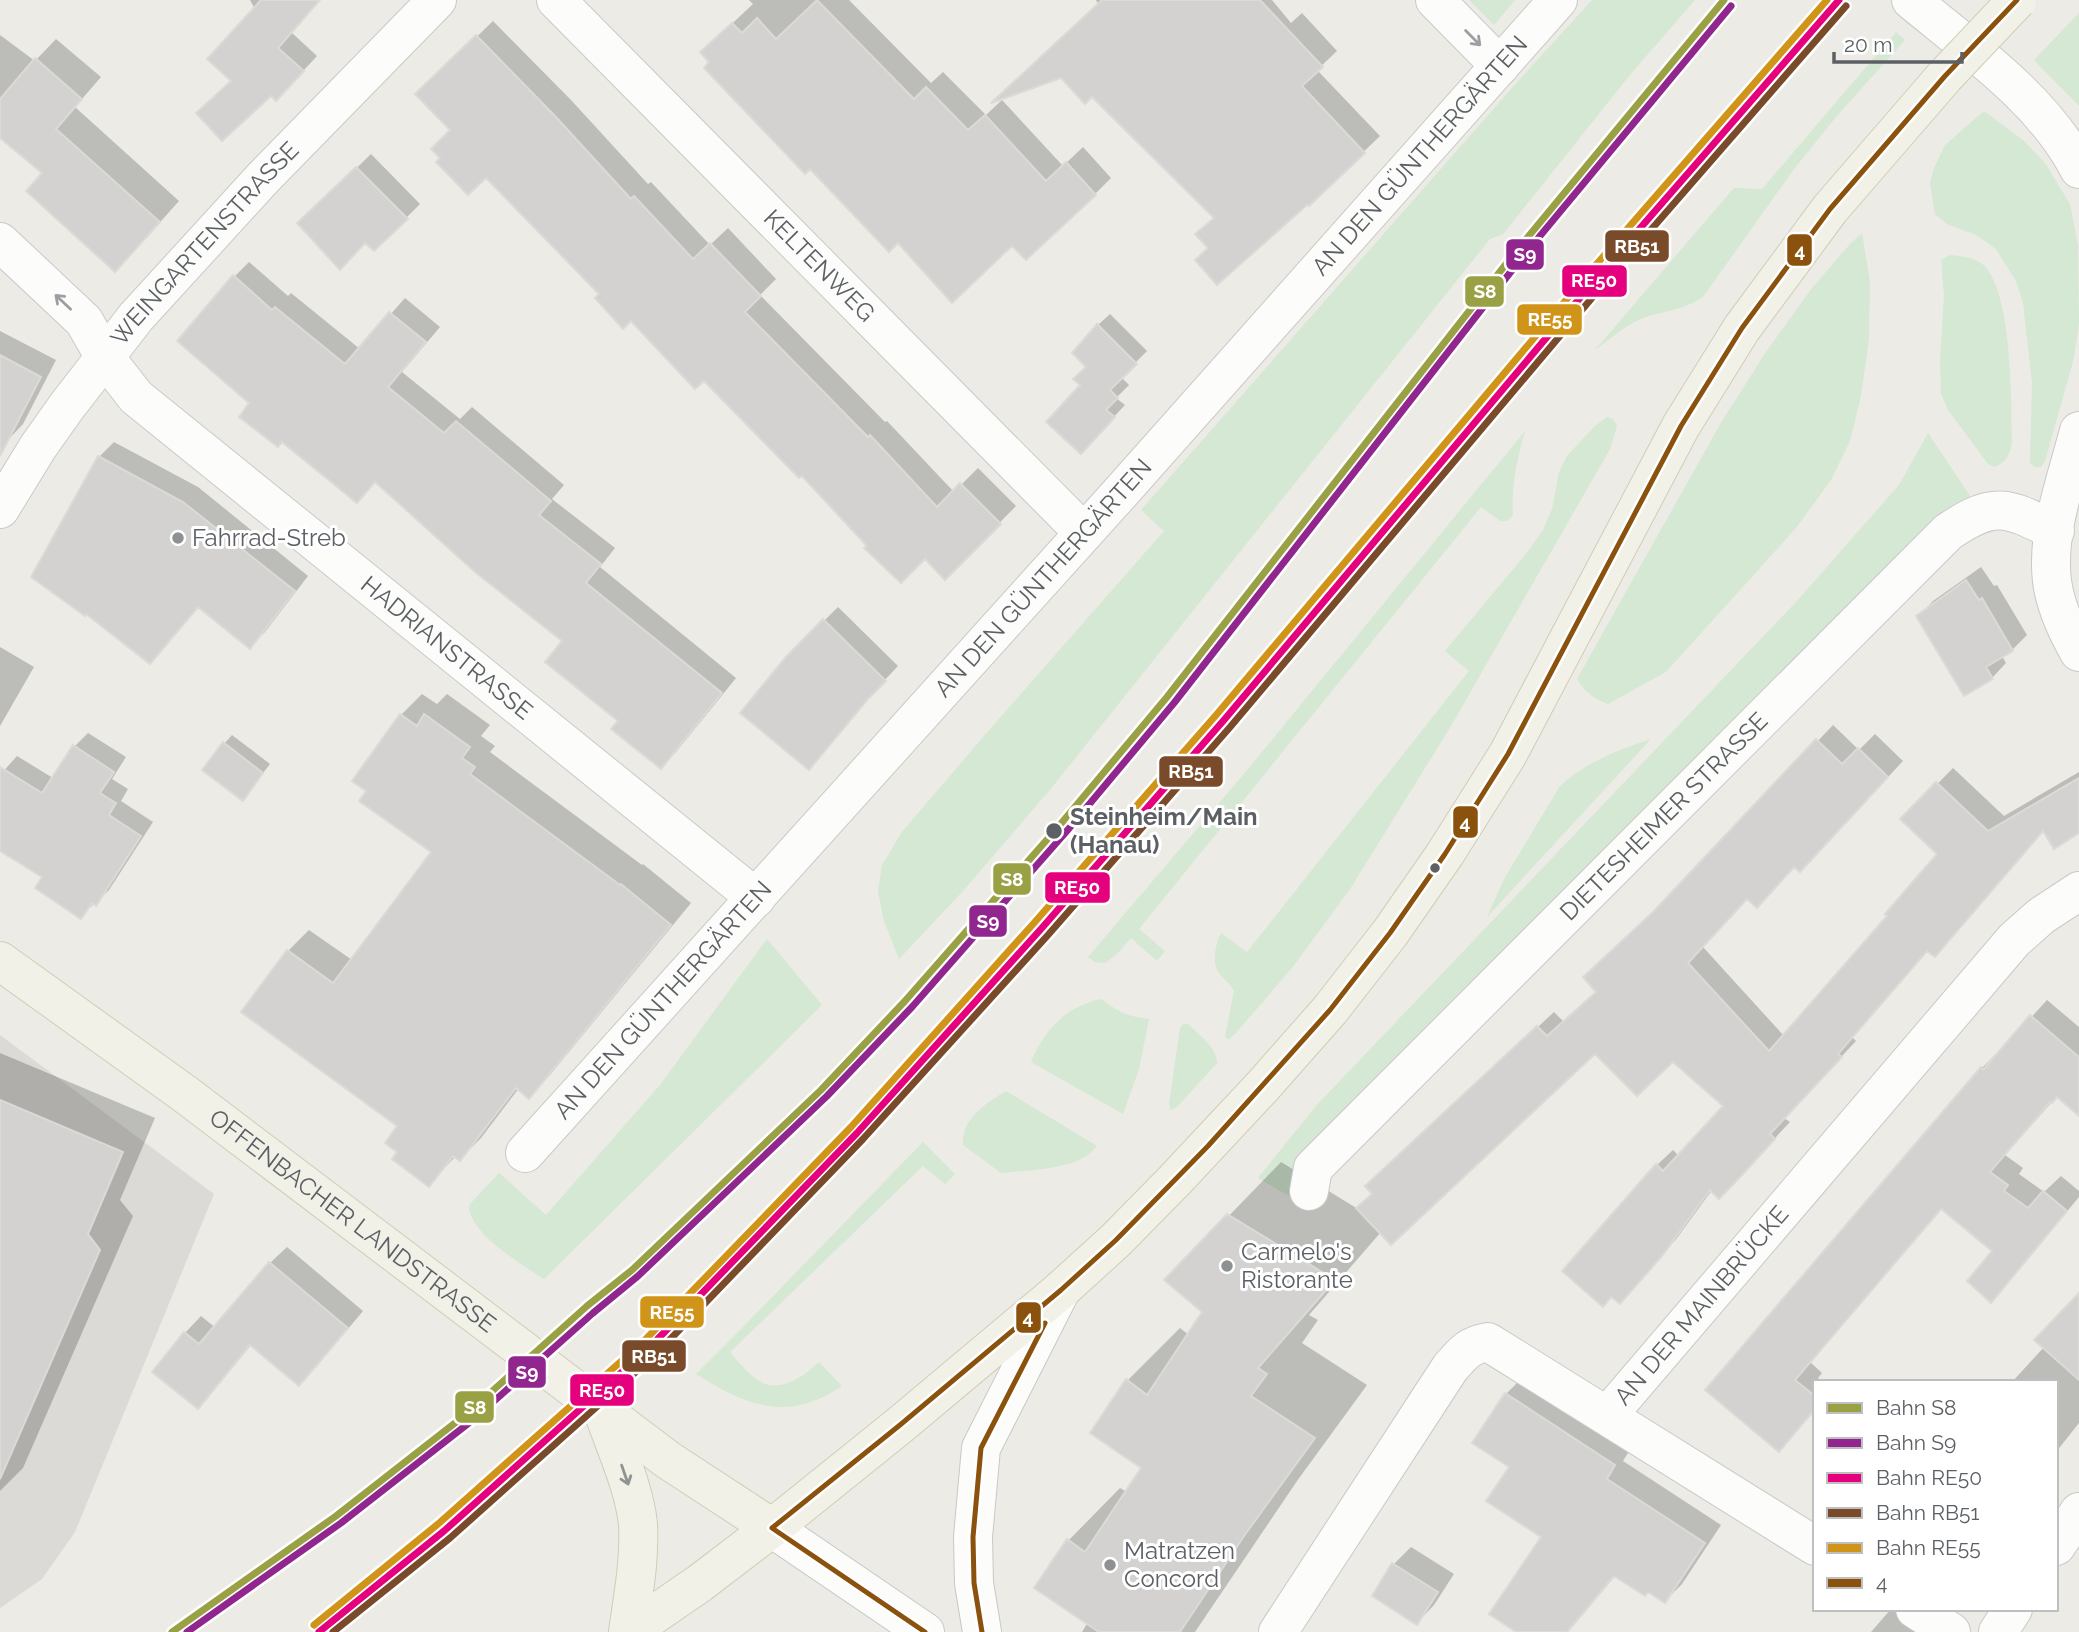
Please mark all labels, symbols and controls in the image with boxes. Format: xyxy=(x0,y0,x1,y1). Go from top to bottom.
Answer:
scale bar xyxy=(1834,21,1962,65)
street label: AN DEN GÜNTHERGÄRTEN xyxy=(1305,30,1533,281)
one-way arrow xyxy=(1464,30,1481,47)
text: 20 m xyxy=(1844,32,1892,57)
street label: WEINGARTENSTRASSE xyxy=(104,135,304,351)
street label: KELTENWEG xyxy=(758,203,881,327)
line badge: RB51 xyxy=(1604,229,1670,263)
line badge: 4 xyxy=(1786,233,1813,267)
text: RB51 xyxy=(1614,235,1660,257)
line badge: S9 xyxy=(1505,238,1545,271)
text: 4 xyxy=(1795,239,1806,261)
text: S9 xyxy=(1514,243,1536,265)
line badge: RE50 xyxy=(1561,264,1628,298)
text: RE50 xyxy=(1571,269,1617,291)
line badge: S8 xyxy=(1464,275,1505,308)
text: S8 xyxy=(1473,280,1497,302)
one-way arrow xyxy=(55,294,72,311)
line badge: RE55 xyxy=(1516,303,1583,336)
text: RE55 xyxy=(1527,308,1573,330)
street label: AN DEN GÜNTHERGÄRTEN xyxy=(928,453,1158,703)
place label: Fahrrad-Streb xyxy=(192,523,346,552)
marker: Fahrrad-Streb xyxy=(170,530,186,546)
street label: HADRIANSTRASSE xyxy=(355,570,539,726)
street label: DIETESHEIMER STRASSE xyxy=(1554,706,1773,926)
line badge: RB51 xyxy=(1158,755,1224,788)
text: RB51 xyxy=(1168,760,1214,782)
place label: Steinheim/Main (Hanau) xyxy=(1070,802,1258,859)
line badge: 4 xyxy=(1452,805,1479,839)
text: 4 xyxy=(1460,811,1471,833)
marker: Steinheim/Main (Hanau) xyxy=(1044,821,1064,841)
unlabelled marker xyxy=(1428,861,1442,875)
line badge: S8 xyxy=(992,862,1032,896)
text: S8 xyxy=(1000,868,1024,890)
line badge: RE50 xyxy=(1044,871,1111,904)
street label: AN DEN GÜNTHERGÄRTEN xyxy=(548,875,777,1125)
text: RE50 xyxy=(1054,876,1100,898)
line badge: S9 xyxy=(968,904,1008,938)
text: S9 xyxy=(977,910,999,932)
street label: OFFENBACHER LANDSTRASSE xyxy=(204,1103,502,1338)
street label: AN DER MAINBRÜCKE xyxy=(1608,1200,1794,1411)
place label: Carmelo's Ristorante xyxy=(1241,1237,1353,1294)
marker: Carmelo's Ristorante xyxy=(1219,1258,1235,1274)
line badge: RE55 xyxy=(639,1295,705,1329)
text: RE55 xyxy=(649,1301,695,1323)
line badge: 4 xyxy=(1015,1301,1042,1334)
text: 4 xyxy=(1023,1306,1034,1328)
line badge: RB51 xyxy=(621,1339,687,1373)
text: RB51 xyxy=(631,1345,677,1367)
line badge: S9 xyxy=(507,1355,547,1389)
text: S9 xyxy=(516,1361,538,1383)
line badge: RE50 xyxy=(569,1373,635,1407)
text: RE50 xyxy=(579,1379,625,1401)
legend xyxy=(1813,1380,2058,1611)
line badge: S8 xyxy=(454,1390,495,1424)
text: Bahn S8 xyxy=(1876,1395,1956,1420)
text: S8 xyxy=(463,1396,487,1418)
text: Bahn S9 xyxy=(1876,1430,1956,1455)
one-way arrow xyxy=(619,1464,632,1486)
text: Bahn RE50 xyxy=(1876,1465,1982,1490)
text: Bahn RB51 xyxy=(1876,1500,1979,1525)
text: Bahn RE55 xyxy=(1876,1535,1981,1560)
place label: Matratzen Concord xyxy=(1124,1536,1235,1593)
marker: Matratzen Concord xyxy=(1102,1557,1118,1573)
text: 4 xyxy=(1876,1570,1887,1595)

